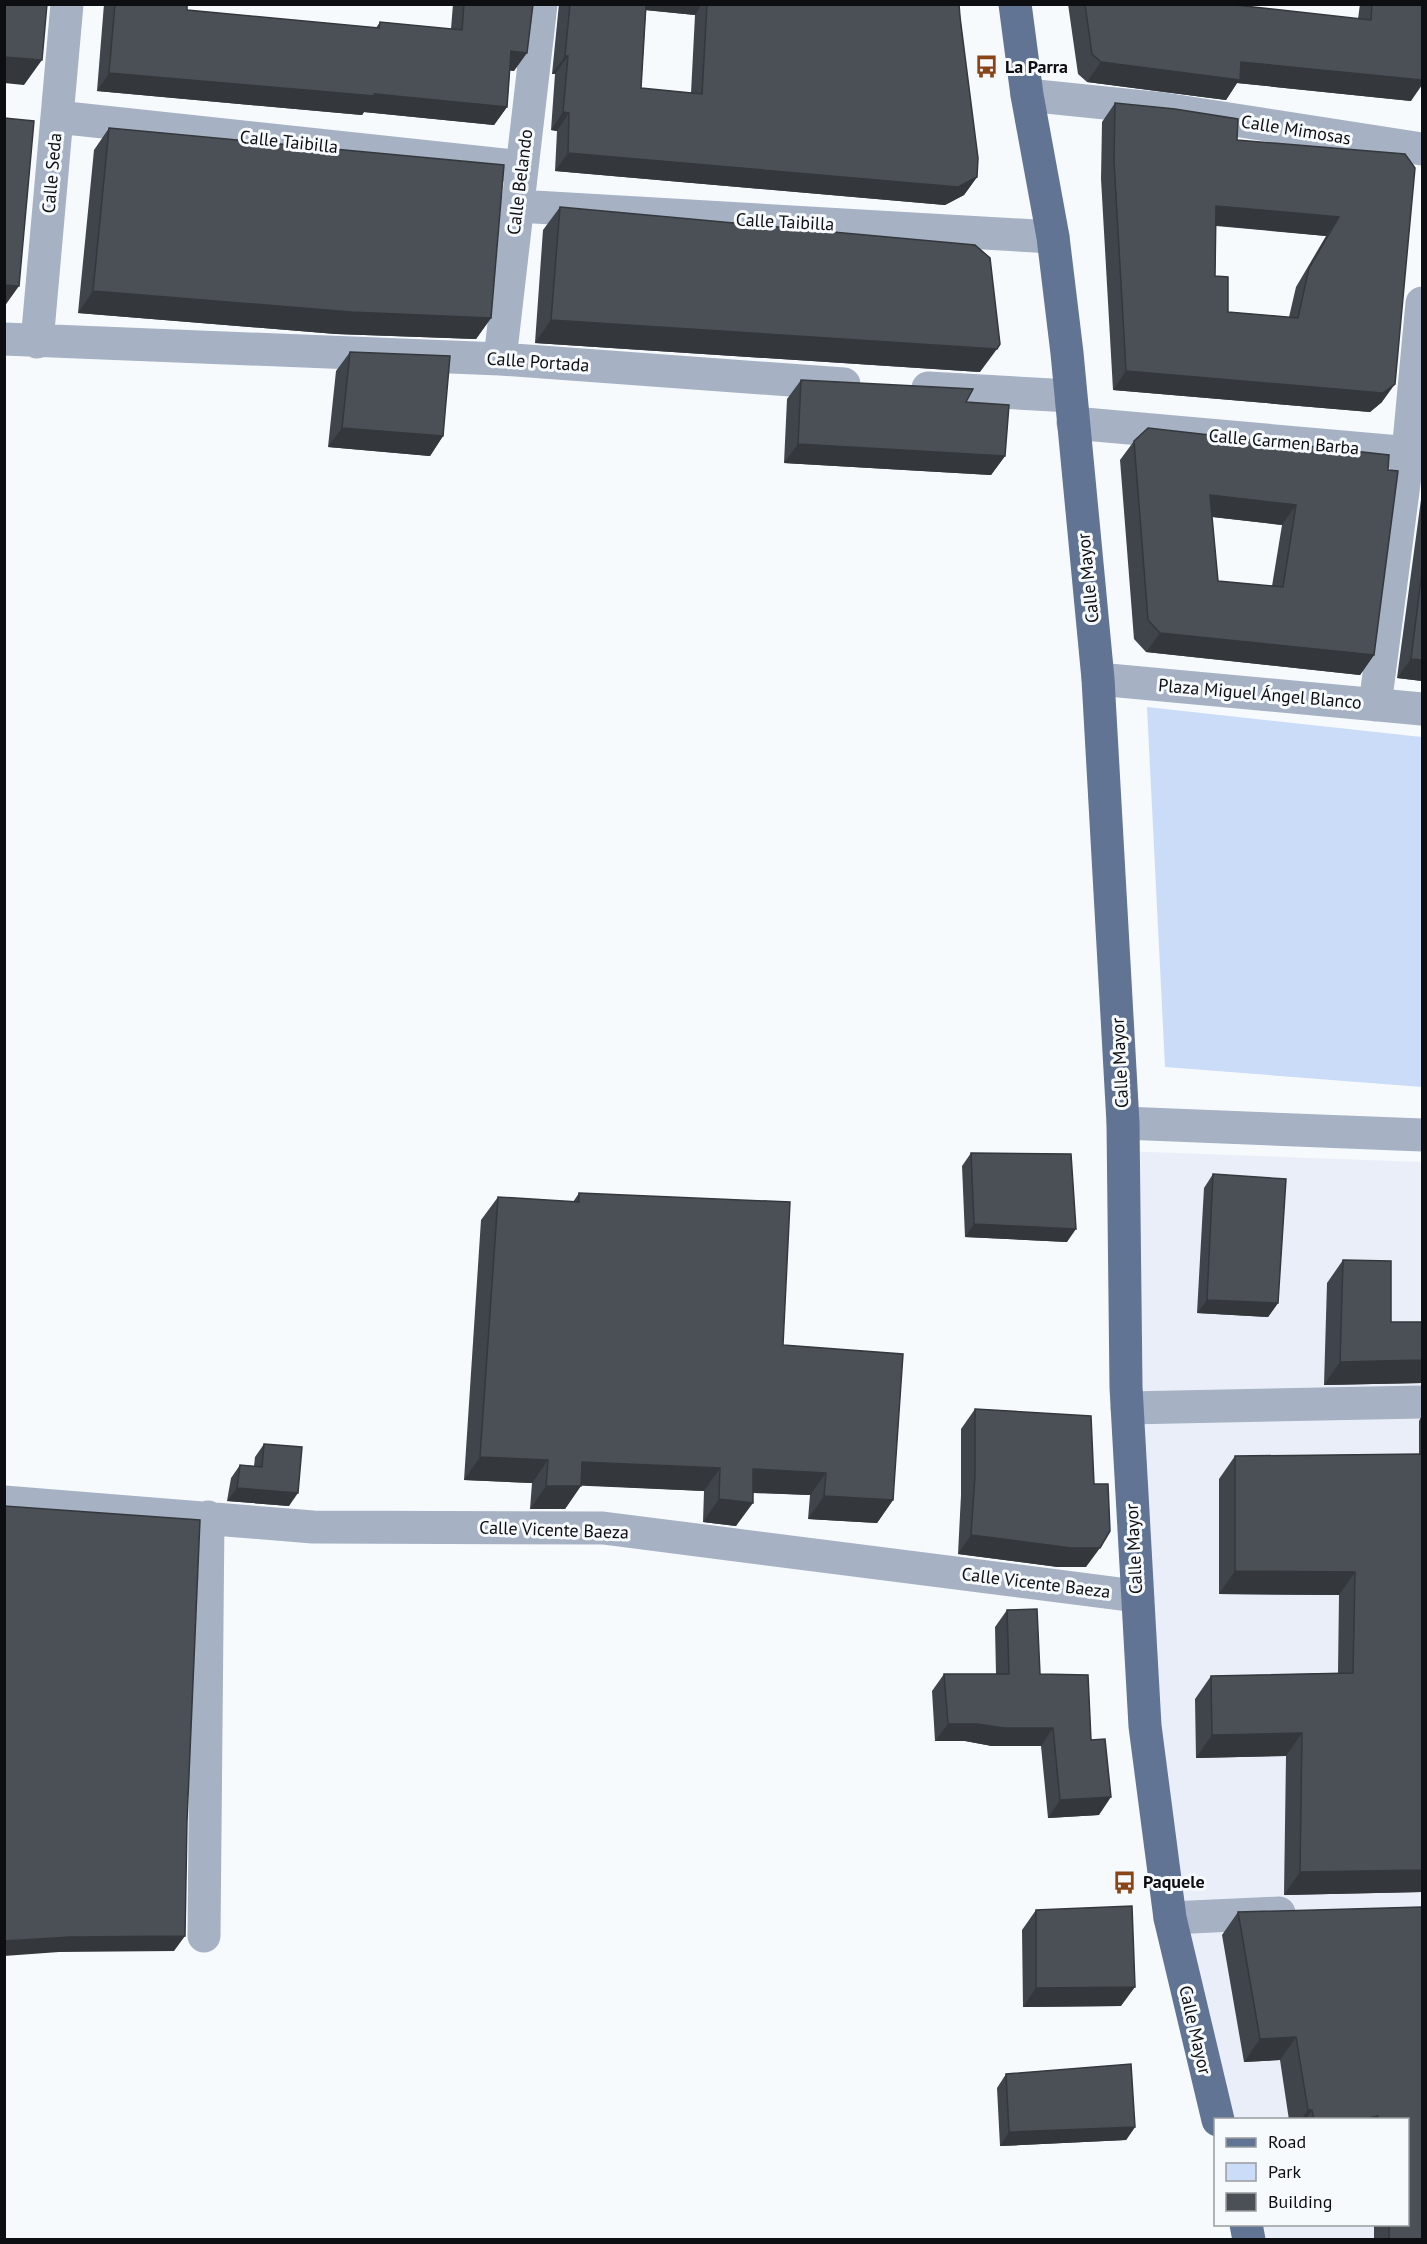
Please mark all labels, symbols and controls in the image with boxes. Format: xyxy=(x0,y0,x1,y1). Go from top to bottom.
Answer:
bus stop icon: La Parra xyxy=(974,54,1000,80)
place label: La Parra xyxy=(1005,55,1068,78)
street label: Calle Mimosas xyxy=(1240,109,1353,150)
street label: Calle Taibilla xyxy=(239,125,339,158)
street label: Calle Belando xyxy=(502,128,537,236)
street label: Calle Seda xyxy=(37,132,66,214)
street label: Calle Taibilla xyxy=(735,207,835,236)
street label: Calle Portada xyxy=(486,346,590,377)
street label: Calle Carmen Barba xyxy=(1208,423,1360,460)
street label: Calle Mayor xyxy=(1071,532,1104,624)
street label: Plaza Miguel Ángel Blanco xyxy=(1157,673,1363,714)
street label: Calle Mayor xyxy=(1106,1017,1133,1109)
street label: Calle Mayor xyxy=(1120,1503,1147,1595)
street label: Calle Vicente Baeza xyxy=(479,1515,629,1544)
street label: Calle Vicente Baeza xyxy=(960,1562,1112,1603)
bus stop icon: Paquele xyxy=(1112,1869,1138,1895)
place label: Paquele xyxy=(1143,1870,1205,1893)
street label: Calle Mayor xyxy=(1174,1983,1217,2077)
legend xyxy=(1214,2118,1409,2226)
text: Road xyxy=(1268,2130,1306,2153)
text: Park xyxy=(1268,2160,1301,2183)
text: Building xyxy=(1268,2190,1332,2213)

